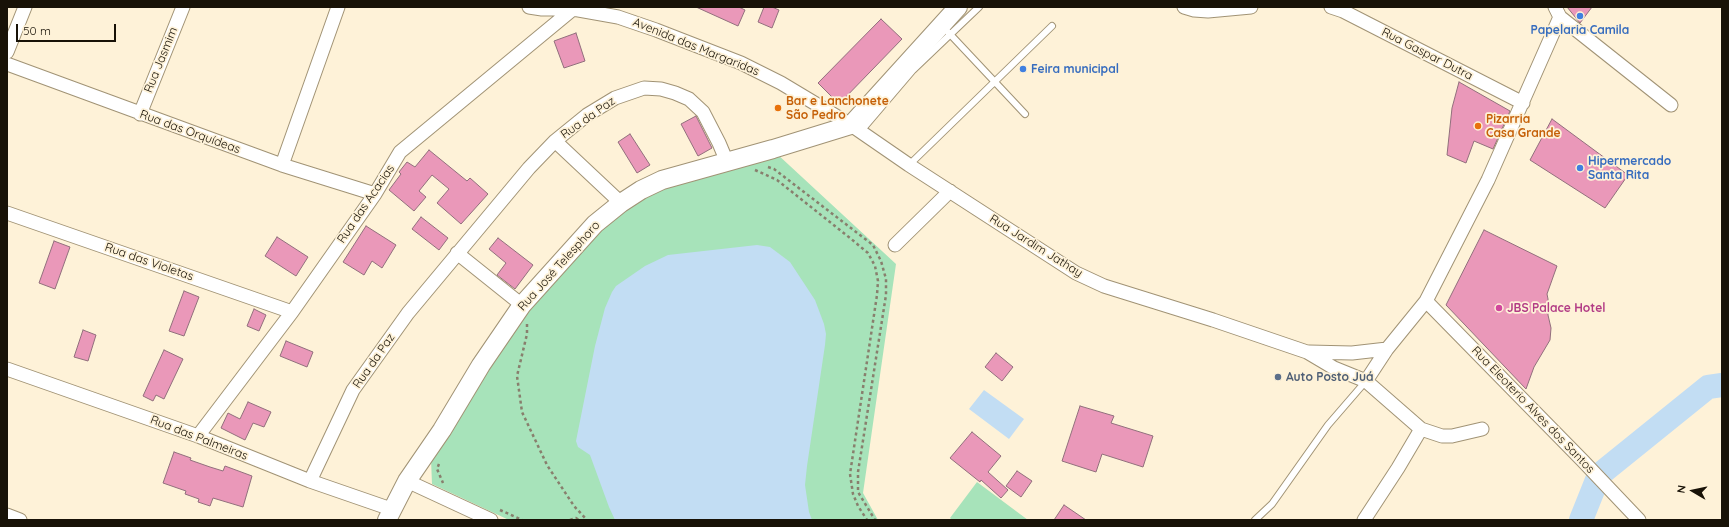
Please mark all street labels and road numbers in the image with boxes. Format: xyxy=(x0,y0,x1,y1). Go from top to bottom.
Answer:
street label: Avenida das Margaridas xyxy=(631,15,761,79)
street label: Rua Jasmim xyxy=(141,25,181,95)
street label: Rua Gaspar Dutra xyxy=(1379,25,1475,83)
street label: Rua da Paz xyxy=(558,94,618,142)
street label: Rua das Orquídeas xyxy=(138,107,242,157)
street label: Rua das Acacias xyxy=(334,162,398,246)
street label: Rua Jardim Jathay xyxy=(987,212,1085,280)
street label: Rua José Telesphoro xyxy=(515,218,603,314)
street label: Rua das Violetas xyxy=(103,240,195,284)
street label: Rua da Paz xyxy=(350,331,398,391)
street label: Rua Eleoterio Alves dos Santos xyxy=(1469,344,1597,476)
street label: Rua das Palmeiras xyxy=(148,413,250,463)

